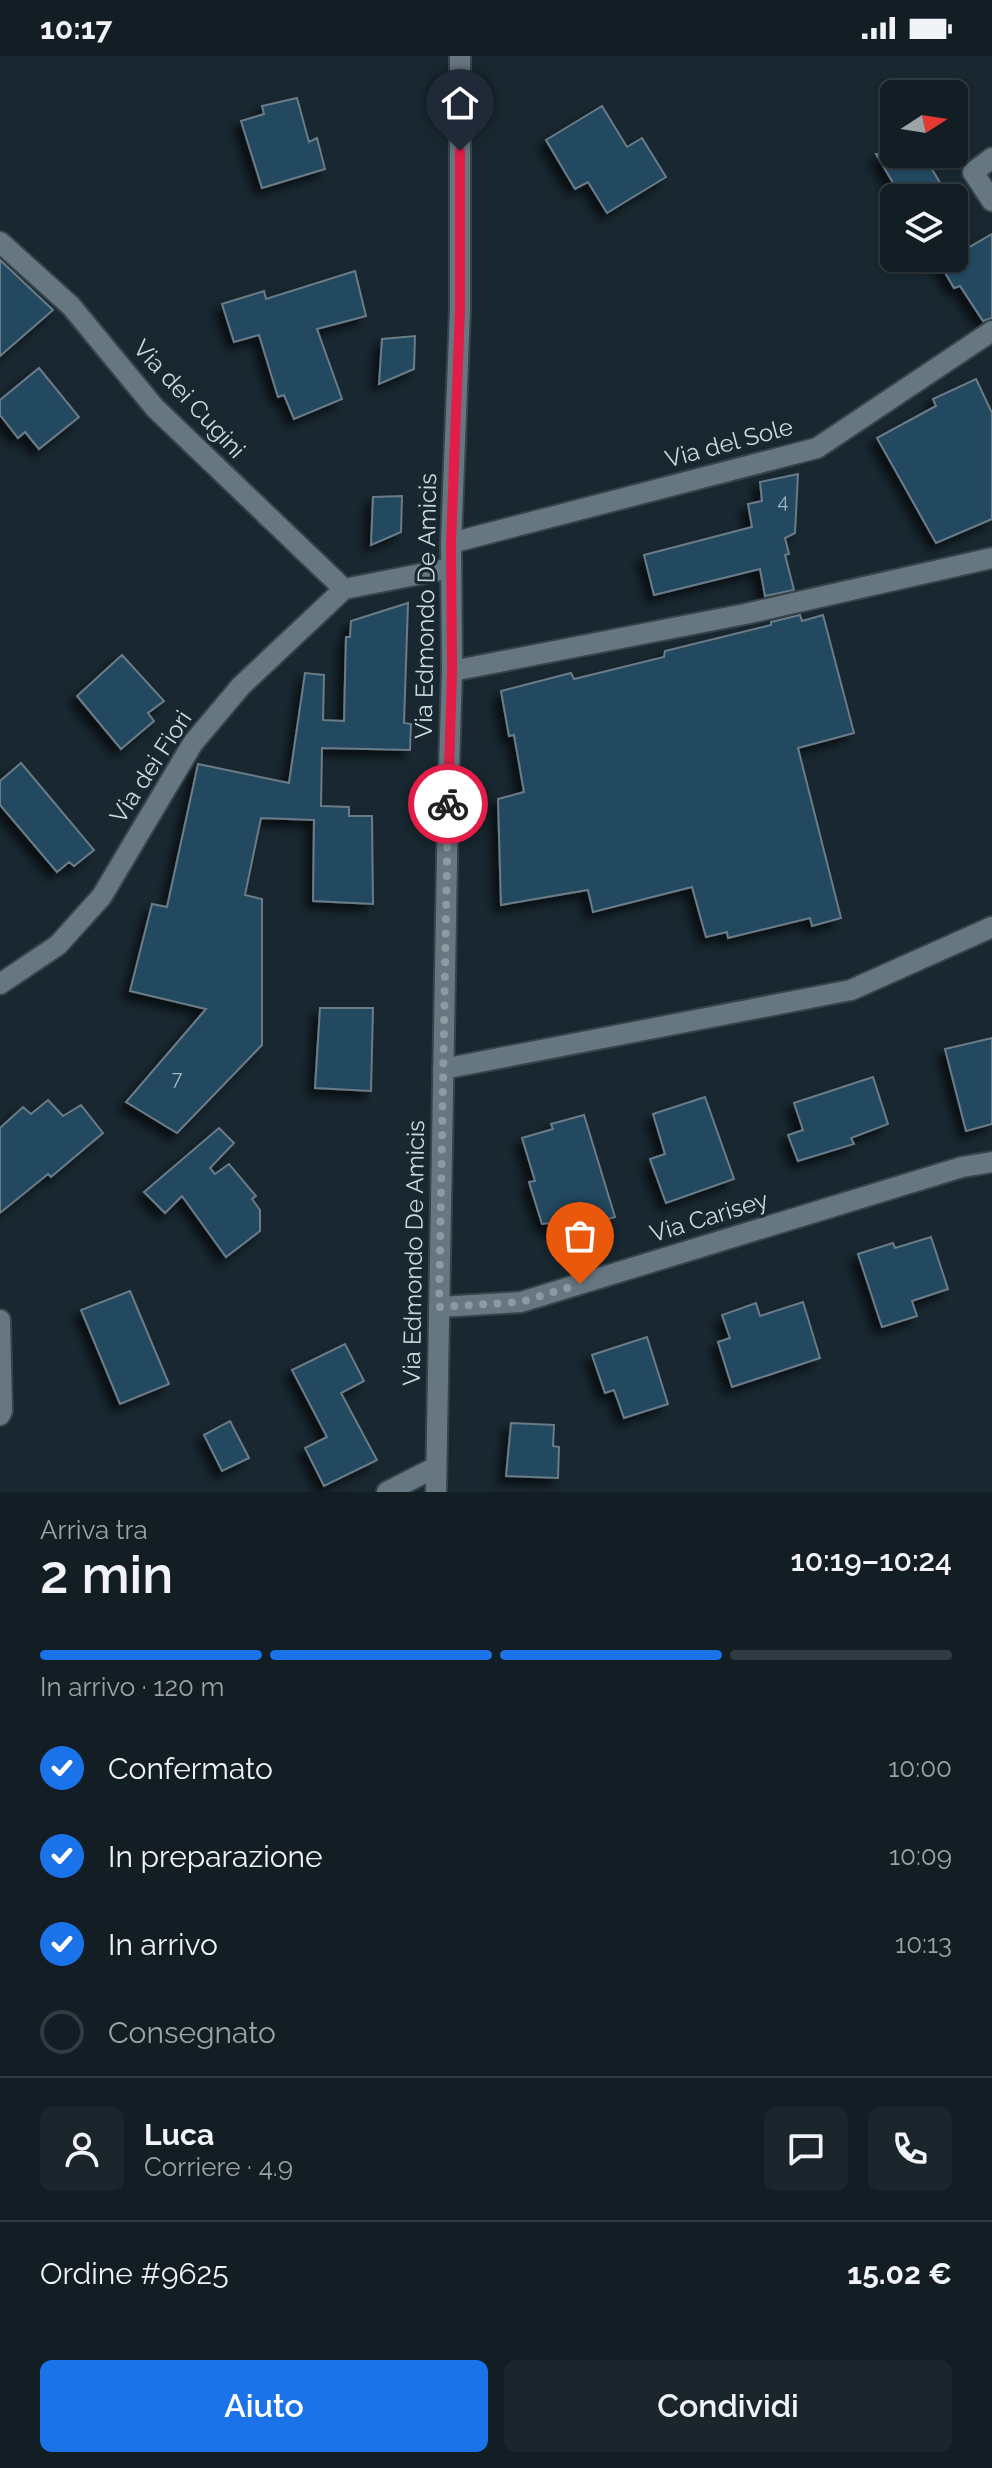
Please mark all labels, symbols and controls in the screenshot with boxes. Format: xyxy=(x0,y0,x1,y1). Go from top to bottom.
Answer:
text: 10:17 xyxy=(40,11,112,46)
pin xyxy=(426,69,494,151)
north arrow xyxy=(880,80,968,168)
map controls xyxy=(880,80,968,272)
icon: home xyxy=(438,81,482,125)
button: layers xyxy=(880,184,968,272)
street label: Via dei Cugini xyxy=(127,334,251,464)
street label: Via del Sole xyxy=(662,412,796,473)
street label: Via Edmondo De Amicis xyxy=(409,473,442,739)
house number: 4 xyxy=(778,489,789,513)
street label: Via dei Fiori xyxy=(103,705,198,828)
courier xyxy=(408,764,488,844)
icon: bike xyxy=(426,782,470,826)
house number: 7 xyxy=(172,1066,183,1090)
street label: Via Edmondo De Amicis xyxy=(397,1120,430,1386)
street label: Via Carisey xyxy=(646,1185,772,1248)
pin xyxy=(546,1202,614,1284)
icon: bag xyxy=(558,1214,602,1258)
text: Arriva tra xyxy=(40,1515,148,1545)
text: 10:19–10:24 xyxy=(791,1543,952,1578)
text: 2 min xyxy=(40,1544,173,1605)
text: In arrivo · 120 m xyxy=(40,1672,224,1702)
icon: check xyxy=(40,1746,84,1790)
text: Confermato xyxy=(108,1751,273,1786)
text: 10:00 xyxy=(888,1753,952,1783)
icon: check xyxy=(40,1834,84,1878)
text: In preparazione xyxy=(108,1839,323,1874)
text: 10:09 xyxy=(889,1841,952,1871)
icon: check xyxy=(40,1922,84,1966)
text: In arrivo xyxy=(108,1927,218,1962)
text: 10:13 xyxy=(895,1929,952,1959)
text: Consegnato xyxy=(108,2015,276,2050)
button: person xyxy=(40,2107,124,2191)
button: chat xyxy=(764,2107,848,2191)
button: phone xyxy=(868,2107,952,2191)
text: Luca xyxy=(144,2117,214,2152)
text: Corriere · 4.9 xyxy=(144,2152,293,2182)
text: Ordine #9625 xyxy=(40,2256,229,2291)
text: 15.02 € xyxy=(847,2256,952,2291)
button: Aiuto xyxy=(40,2360,488,2452)
button: Condividi xyxy=(504,2360,952,2452)

